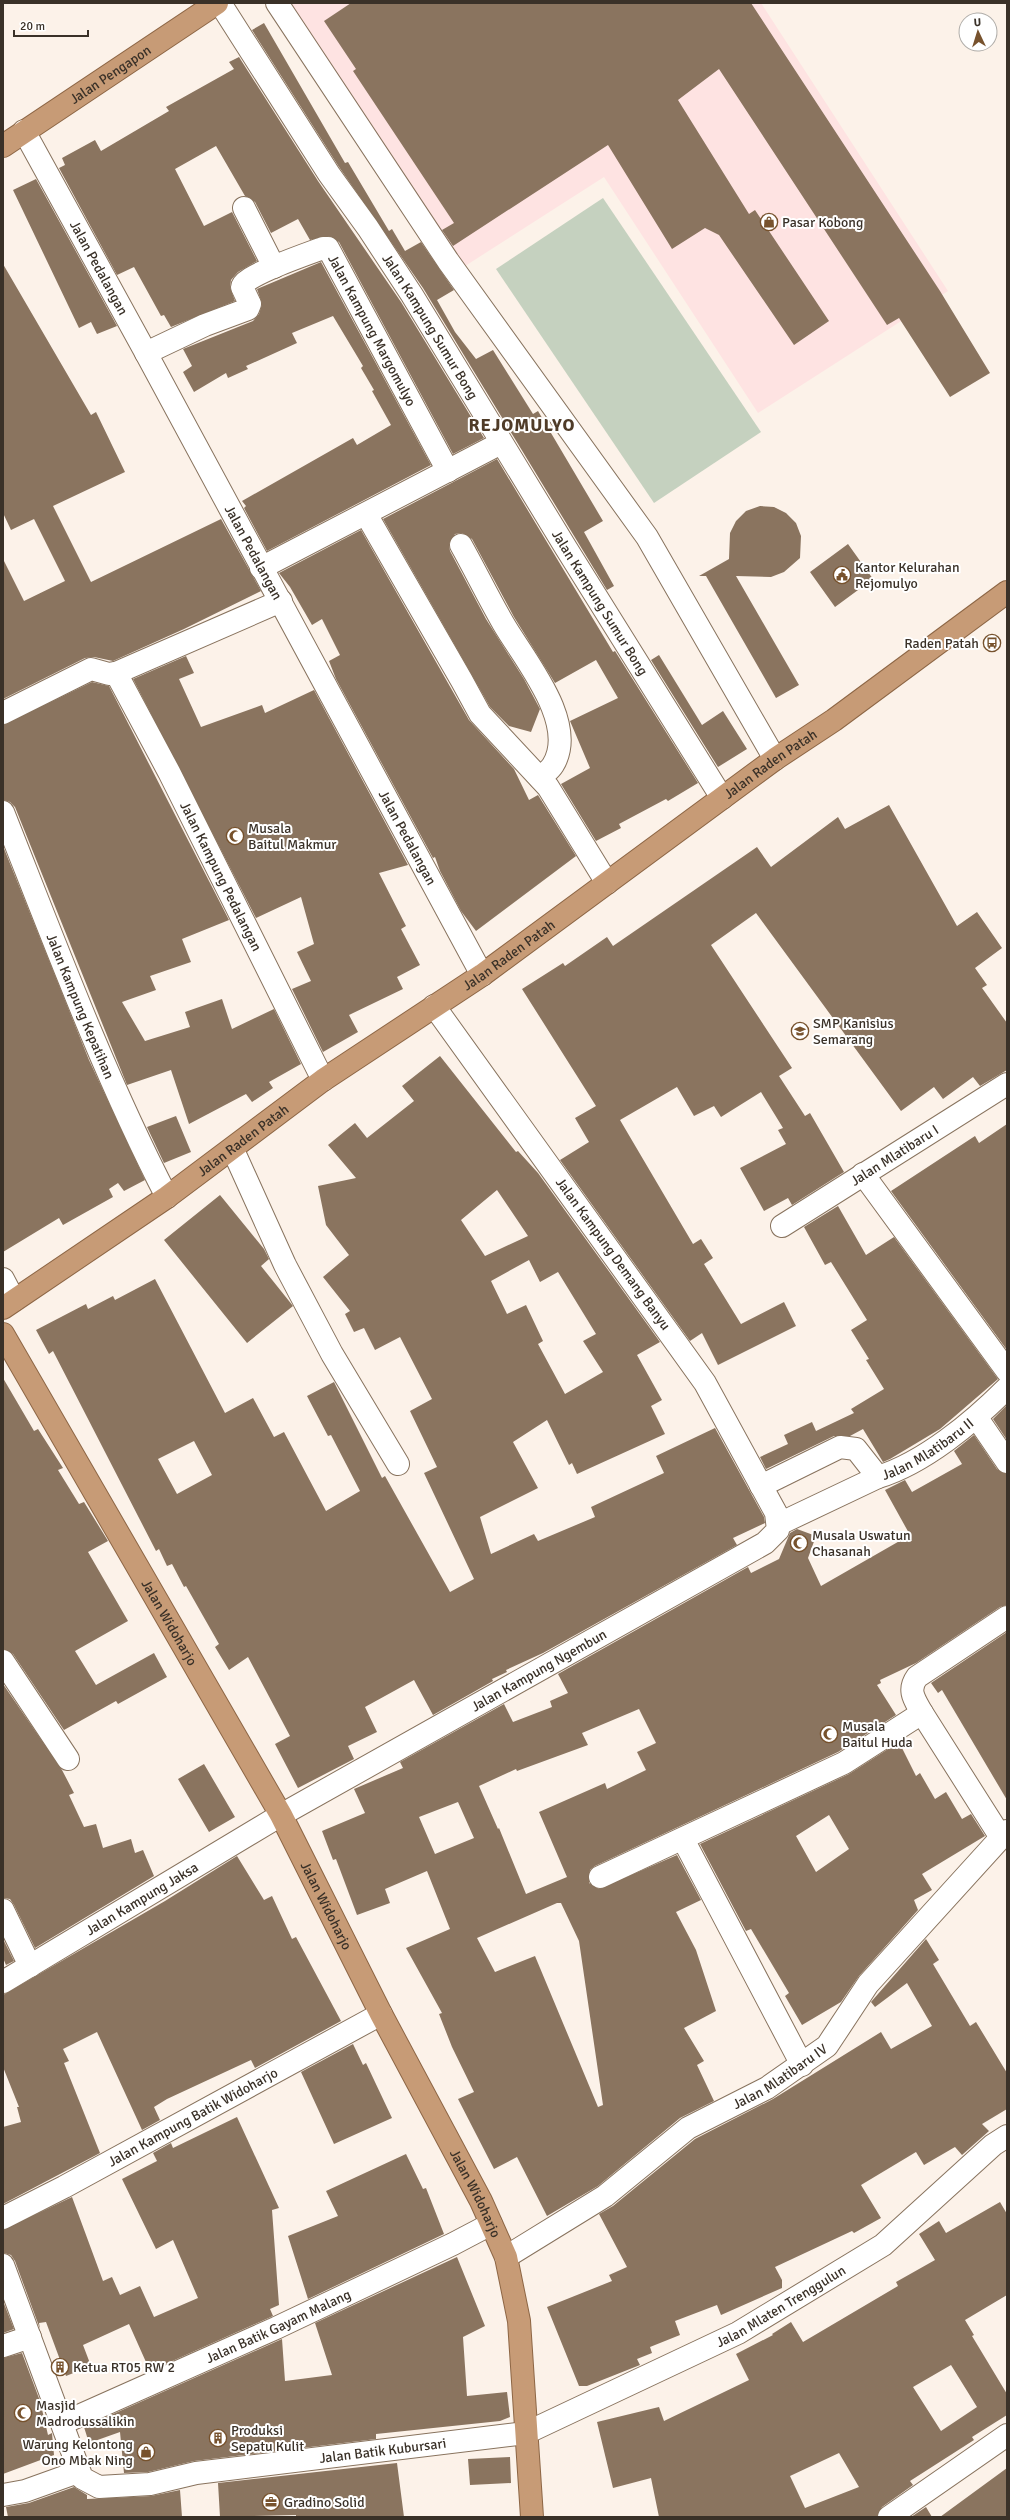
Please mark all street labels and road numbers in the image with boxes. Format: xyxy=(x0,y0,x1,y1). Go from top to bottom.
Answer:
street label: Jalan Pengapon xyxy=(66,41,154,108)
street label: Jalan Pedalangan xyxy=(66,218,132,318)
street label: Jalan Kampung Sumur Bong xyxy=(379,250,482,402)
street label: Jalan Kampung Margomulyo xyxy=(325,252,420,409)
street label: Jalan Pedalangan xyxy=(221,502,286,603)
street label: Jalan Kampung Sumur Bong xyxy=(548,527,652,678)
street label: Jalan Raden Patah xyxy=(720,725,820,802)
street label: Jalan Pedalangan xyxy=(375,787,440,888)
street label: Jalan Kampung Pedalangan xyxy=(177,799,266,954)
street label: Jalan Raden Patah xyxy=(459,916,558,994)
street label: Jalan Kampung Kepatihan xyxy=(43,931,118,1081)
street label: Jalan Raden Patah xyxy=(194,1100,292,1180)
street label: Jalan Mlatibaru I xyxy=(847,1121,942,1189)
street label: Jalan Kampung Demang Banyu xyxy=(552,1174,674,1334)
street label: Jalan Mlatibaru II xyxy=(880,1414,977,1484)
street label: Jalan Widoharjo xyxy=(138,1576,201,1668)
street label: Jalan Kampung Ngembun xyxy=(468,1625,610,1715)
street label: Jalan Kampung Jaksa xyxy=(83,1858,201,1939)
street label: Jalan Widoharjo xyxy=(297,1859,356,1953)
street label: Jalan Mlatibaru IV xyxy=(730,2040,830,2113)
street label: Jalan Kampung Batik Widoharjo xyxy=(105,2064,281,2170)
street label: Jalan Widoharjo xyxy=(446,2146,505,2240)
street label: Jalan Mlaten Trenggulun xyxy=(713,2261,849,2351)
street label: Jalan Batik Gayam Malang xyxy=(203,2285,353,2367)
street label: Jalan Batik Kubursari xyxy=(318,2434,447,2466)

